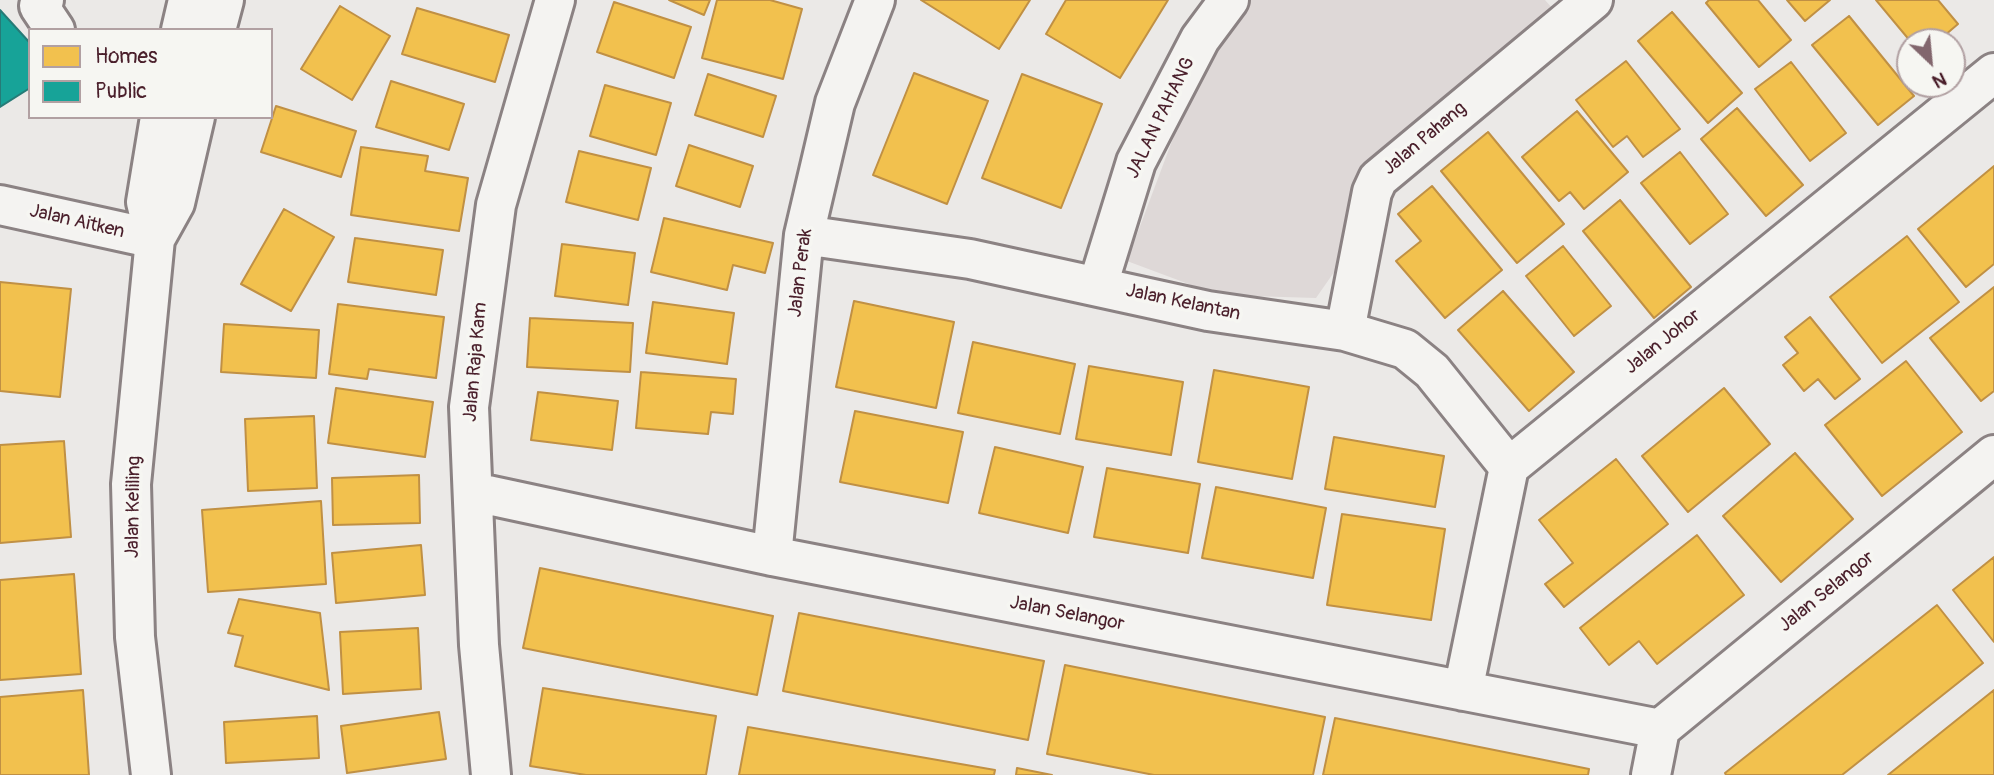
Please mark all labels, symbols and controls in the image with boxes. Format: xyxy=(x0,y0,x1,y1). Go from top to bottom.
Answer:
legend xyxy=(28,28,273,119)
north arrow xyxy=(1896,28,1966,98)
text: Homes xyxy=(95,43,157,70)
street label: JALAN PAHANG xyxy=(1122,54,1200,182)
text: N xyxy=(1928,66,1950,94)
text: Public xyxy=(95,78,147,105)
street label: Jalan Pahang xyxy=(1379,98,1471,180)
street label: Jalan Aitken xyxy=(27,200,127,244)
street label: Jalan Perak xyxy=(784,227,818,319)
street label: Jalan Kelantan xyxy=(1124,280,1242,326)
street label: Jalan Raja Kam xyxy=(459,301,493,423)
street label: Jalan Johor xyxy=(1621,305,1705,379)
street label: Jalan Keliling xyxy=(122,456,146,558)
street label: Jalan Selangor xyxy=(1775,547,1879,637)
street label: Jalan Selangor xyxy=(1008,592,1126,636)

